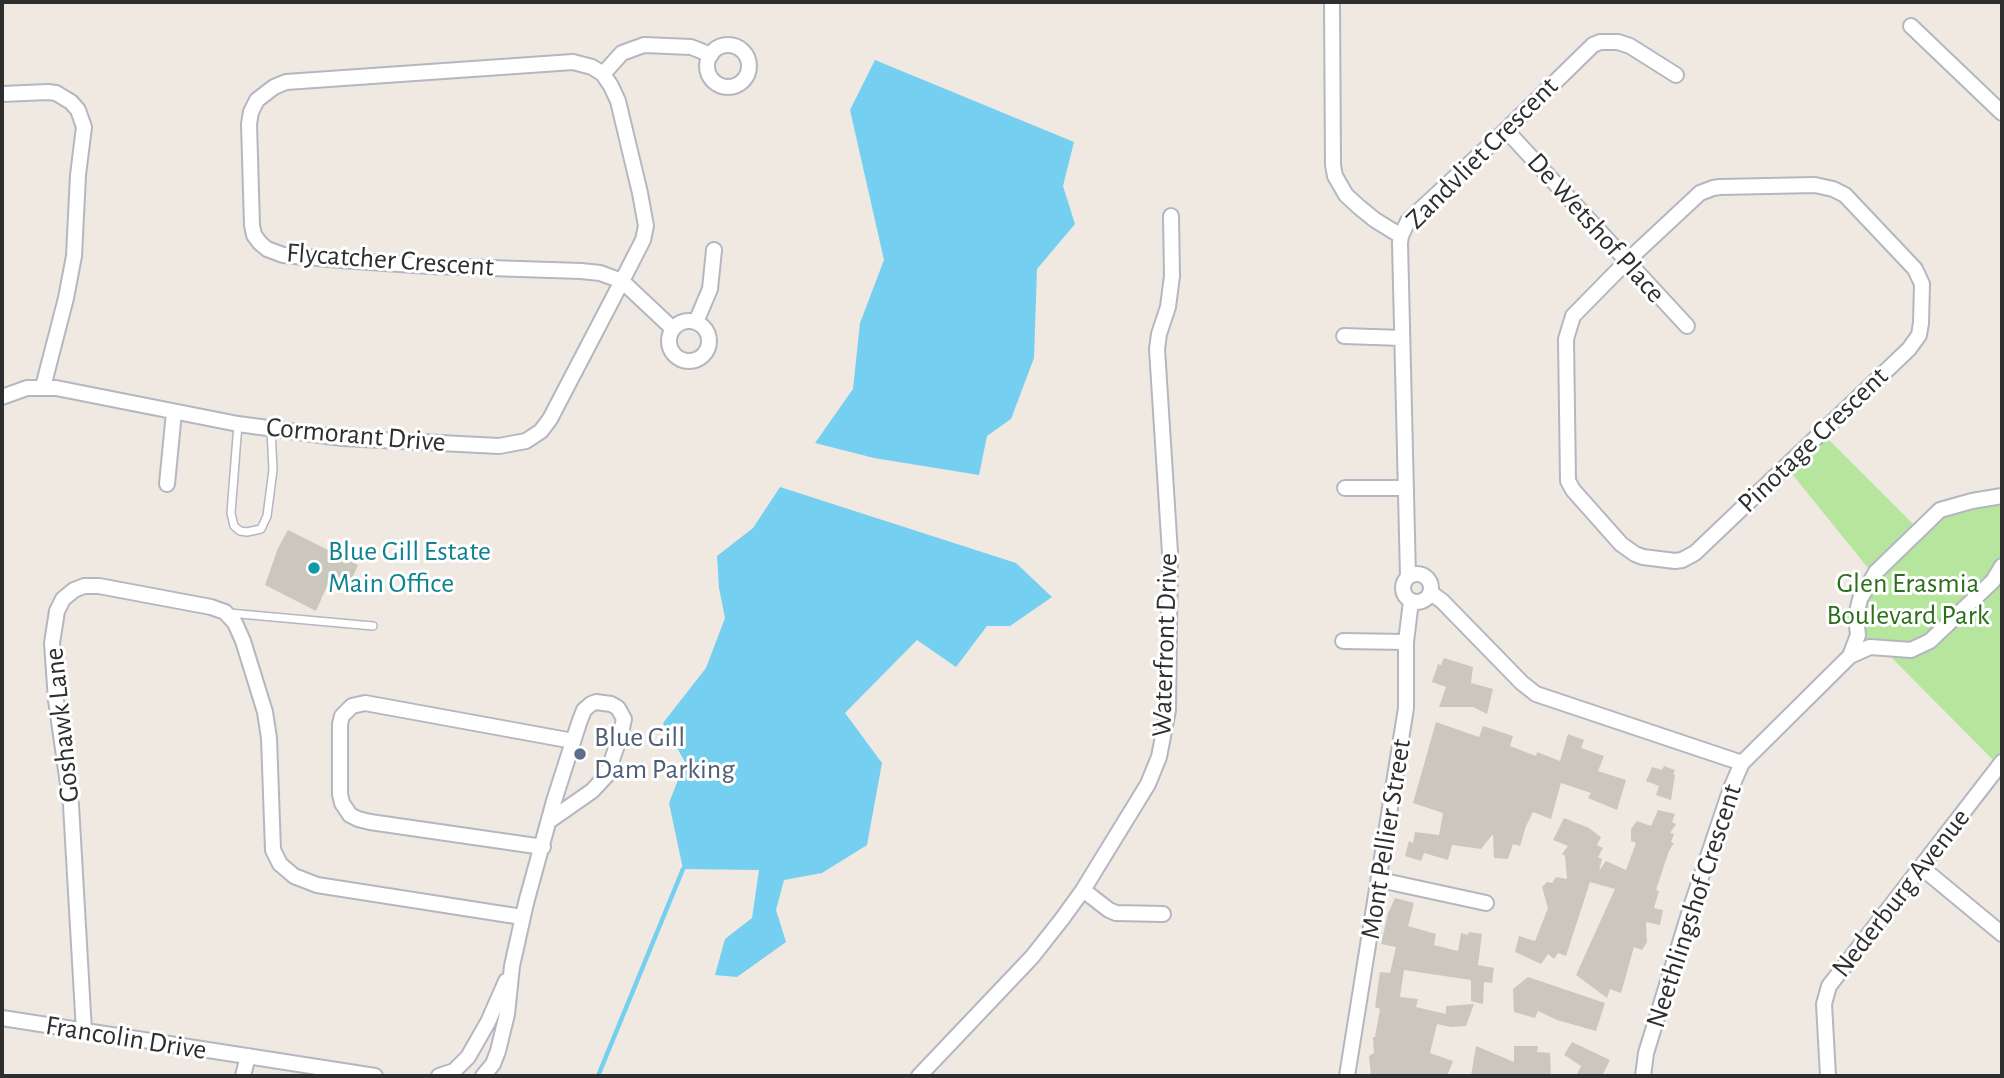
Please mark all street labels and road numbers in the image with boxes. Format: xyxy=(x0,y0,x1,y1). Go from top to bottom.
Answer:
street label: Zandvliet Crescent xyxy=(1399,70,1565,236)
street label: De Wetshof Place xyxy=(1520,146,1672,310)
street label: Flycatcher Crescent xyxy=(285,236,495,284)
street label: Pinotage Crescent xyxy=(1731,360,1895,520)
street label: Cormorant Drive xyxy=(265,410,447,460)
street label: Waterfront Drive xyxy=(1145,552,1185,738)
street label: Goshawk Lane xyxy=(37,646,87,804)
street label: Mont Pellier Street xyxy=(1354,736,1418,942)
street label: Neethlingshof Crescent xyxy=(1639,780,1749,1032)
street label: Nederburg Avenue xyxy=(1825,802,1977,984)
street label: Francolin Drive xyxy=(43,1009,209,1067)

